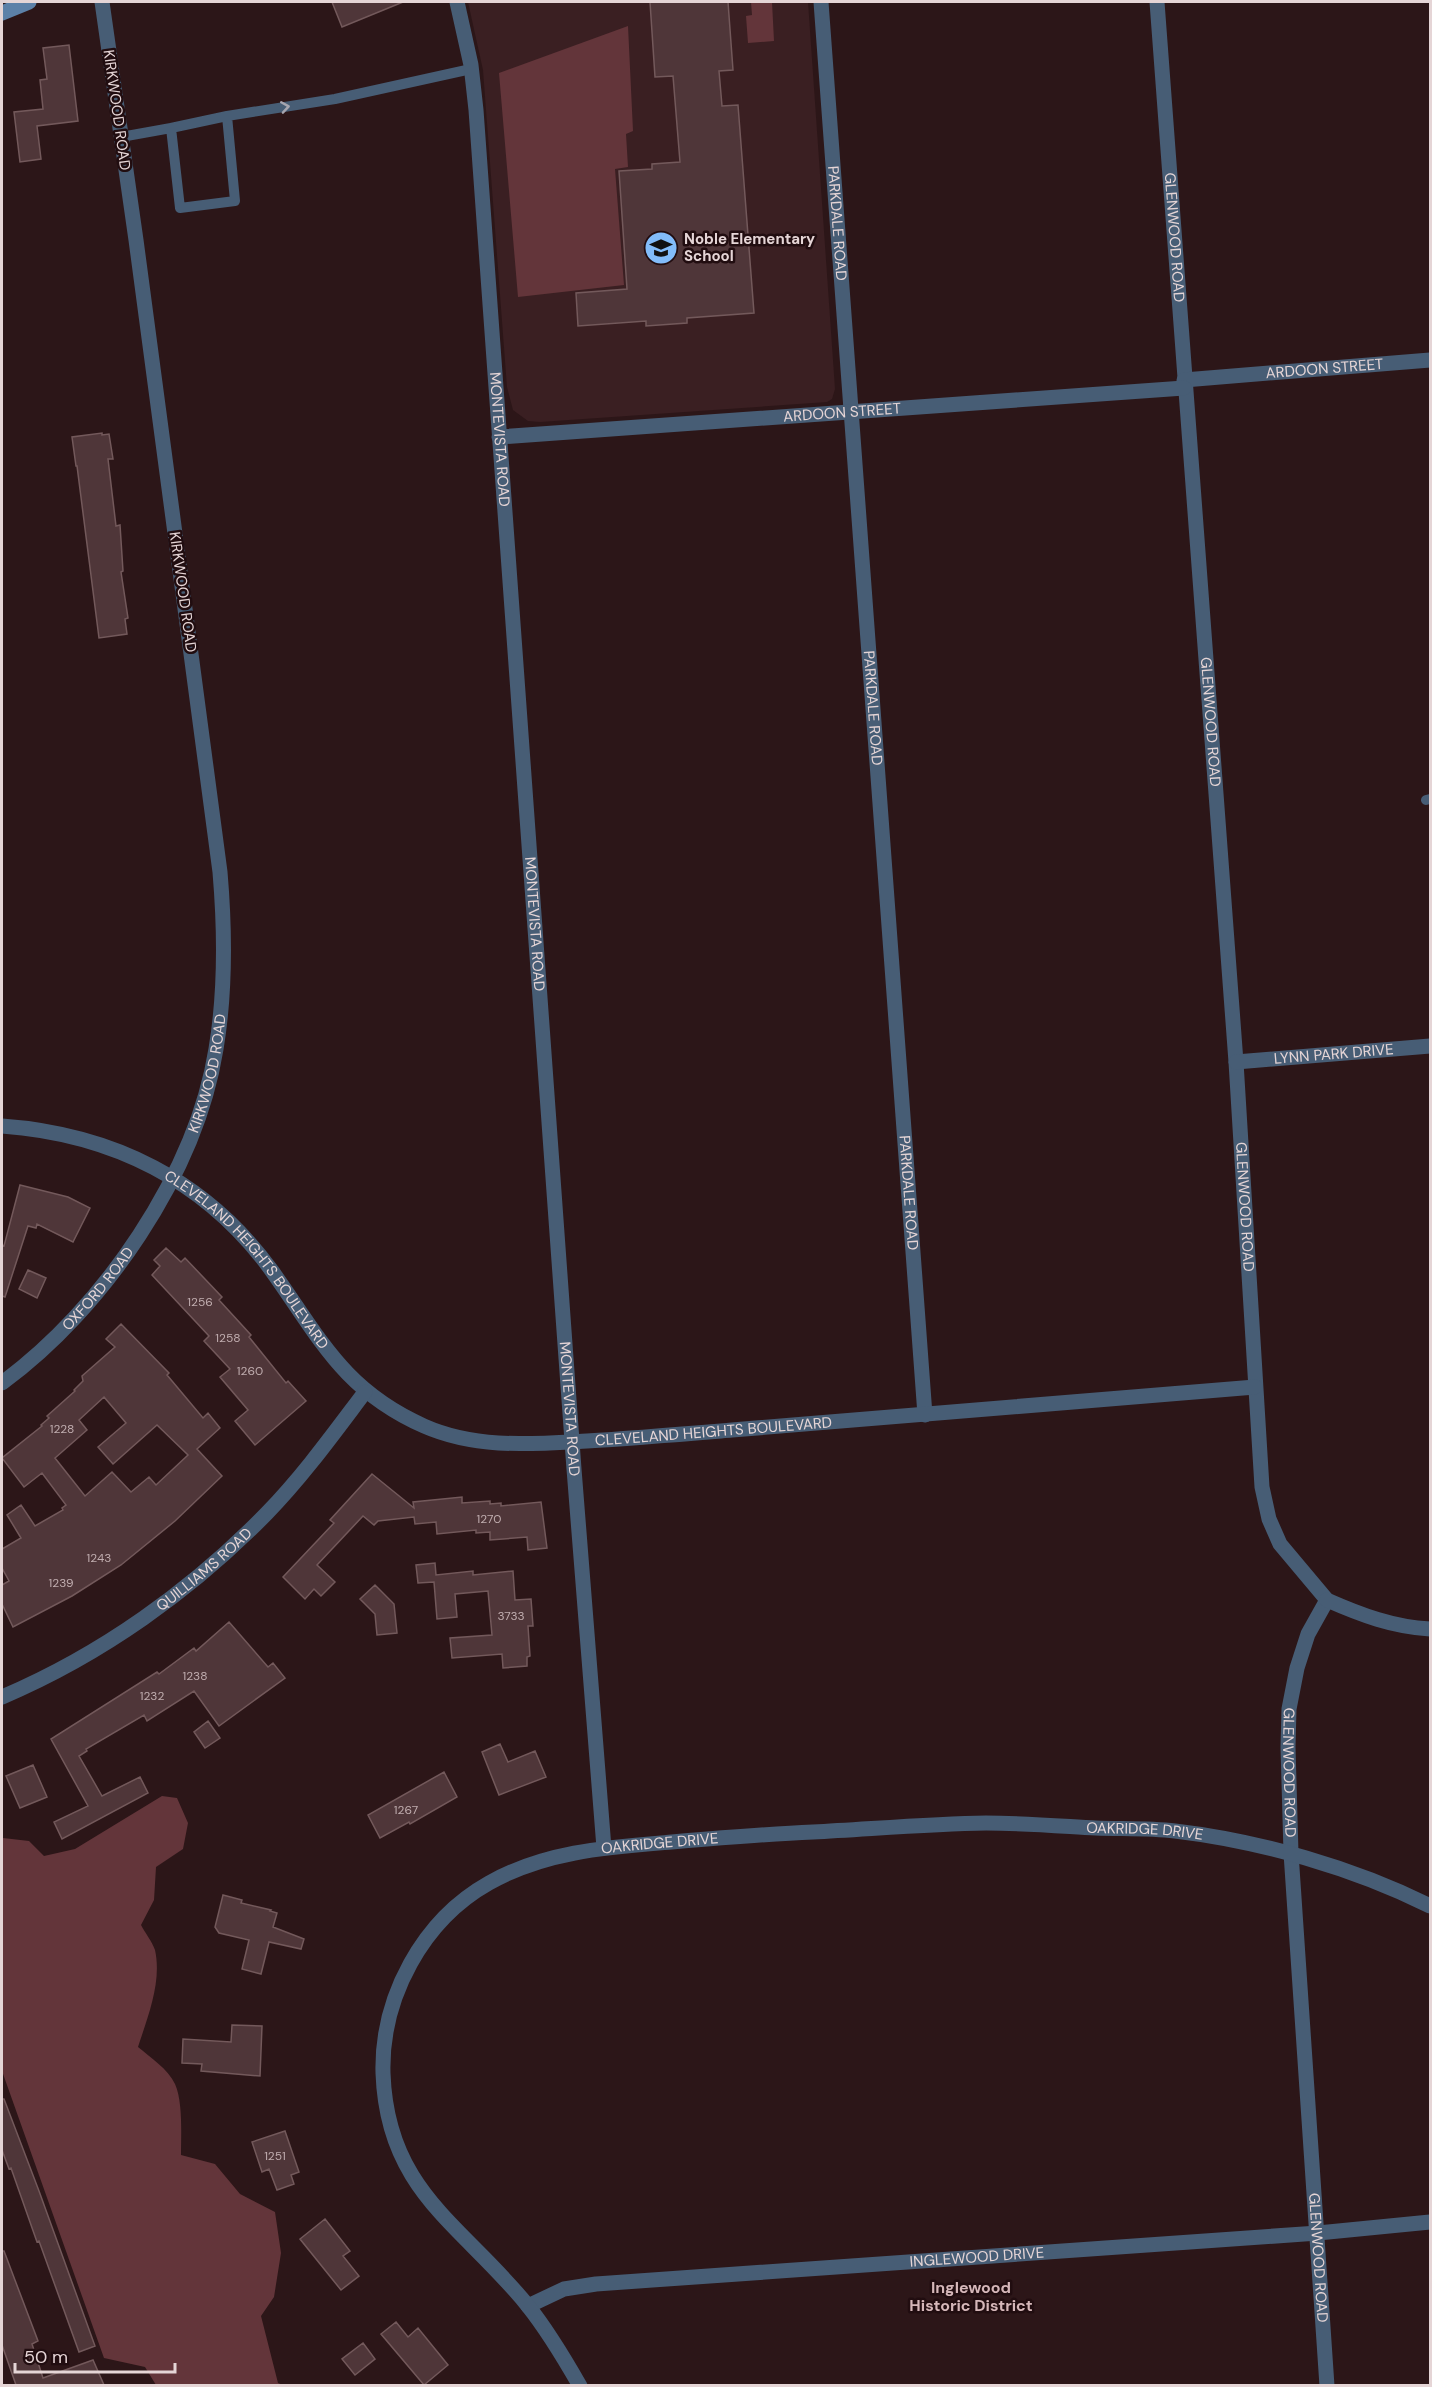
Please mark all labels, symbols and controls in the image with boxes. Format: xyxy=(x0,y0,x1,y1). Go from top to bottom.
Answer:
street label: KIRKWOOD ROAD xyxy=(99,48,135,172)
one-way arrow xyxy=(279,101,289,114)
street label: PARKDALE ROAD xyxy=(823,165,851,282)
street label: GLENWOOD ROAD xyxy=(1160,172,1189,303)
place label: Noble Elementary School xyxy=(684,229,815,266)
school or university icon: Noble Elementary School xyxy=(643,230,679,266)
street label: ARDOON STREET xyxy=(1265,354,1384,383)
street label: MONTEVISTA ROAD xyxy=(485,371,515,507)
street label: ARDOON STREET xyxy=(783,398,902,427)
street label: KIRKWOOD ROAD xyxy=(165,530,201,654)
street label: PARKDALE ROAD xyxy=(859,650,887,766)
street label: GLENWOOD ROAD xyxy=(1196,656,1225,788)
street label: MONTEVISTA ROAD xyxy=(520,856,550,992)
street label: KIRKWOOD ROAD xyxy=(184,1013,231,1136)
street label: LYNN PARK DRIVE xyxy=(1273,1039,1394,1069)
street label: PARKDALE ROAD xyxy=(894,1135,923,1251)
street label: GLENWOOD ROAD xyxy=(1231,1141,1259,1272)
street label: CLEVELAND HEIGHTS BOULEVARD xyxy=(161,1166,333,1353)
street label: OXFORD ROAD xyxy=(58,1243,138,1335)
house number: 1256 xyxy=(187,1294,213,1310)
house number: 1258 xyxy=(215,1330,241,1346)
street label: MONTEVISTA ROAD xyxy=(555,1341,585,1477)
house number: 1260 xyxy=(237,1363,263,1379)
street label: CLEVELAND HEIGHTS BOULEVARD xyxy=(594,1412,833,1450)
house number: 1228 xyxy=(50,1421,74,1437)
house number: 1270 xyxy=(477,1511,501,1527)
street label: QUILLIAMS ROAD xyxy=(152,1523,256,1616)
house number: 1243 xyxy=(87,1550,111,1566)
house number: 1239 xyxy=(49,1575,73,1591)
house number: 3733 xyxy=(497,1608,525,1624)
house number: 1238 xyxy=(182,1668,208,1684)
house number: 1232 xyxy=(140,1688,164,1704)
street label: GLENWOOD ROAD xyxy=(1278,1707,1301,1838)
house number: 1267 xyxy=(394,1802,418,1818)
street label: OAKRIDGE DRIVE xyxy=(1086,1817,1205,1845)
street label: OAKRIDGE DRIVE xyxy=(600,1828,719,1859)
house number: 1251 xyxy=(264,2148,286,2164)
street label: GLENWOOD ROAD xyxy=(1304,2192,1333,2323)
street label: INGLEWOOD DRIVE xyxy=(909,2242,1045,2272)
district label: Inglewood Historic District xyxy=(909,2277,1033,2316)
scale bar xyxy=(15,2336,176,2374)
text: 50 m xyxy=(24,2345,68,2369)

